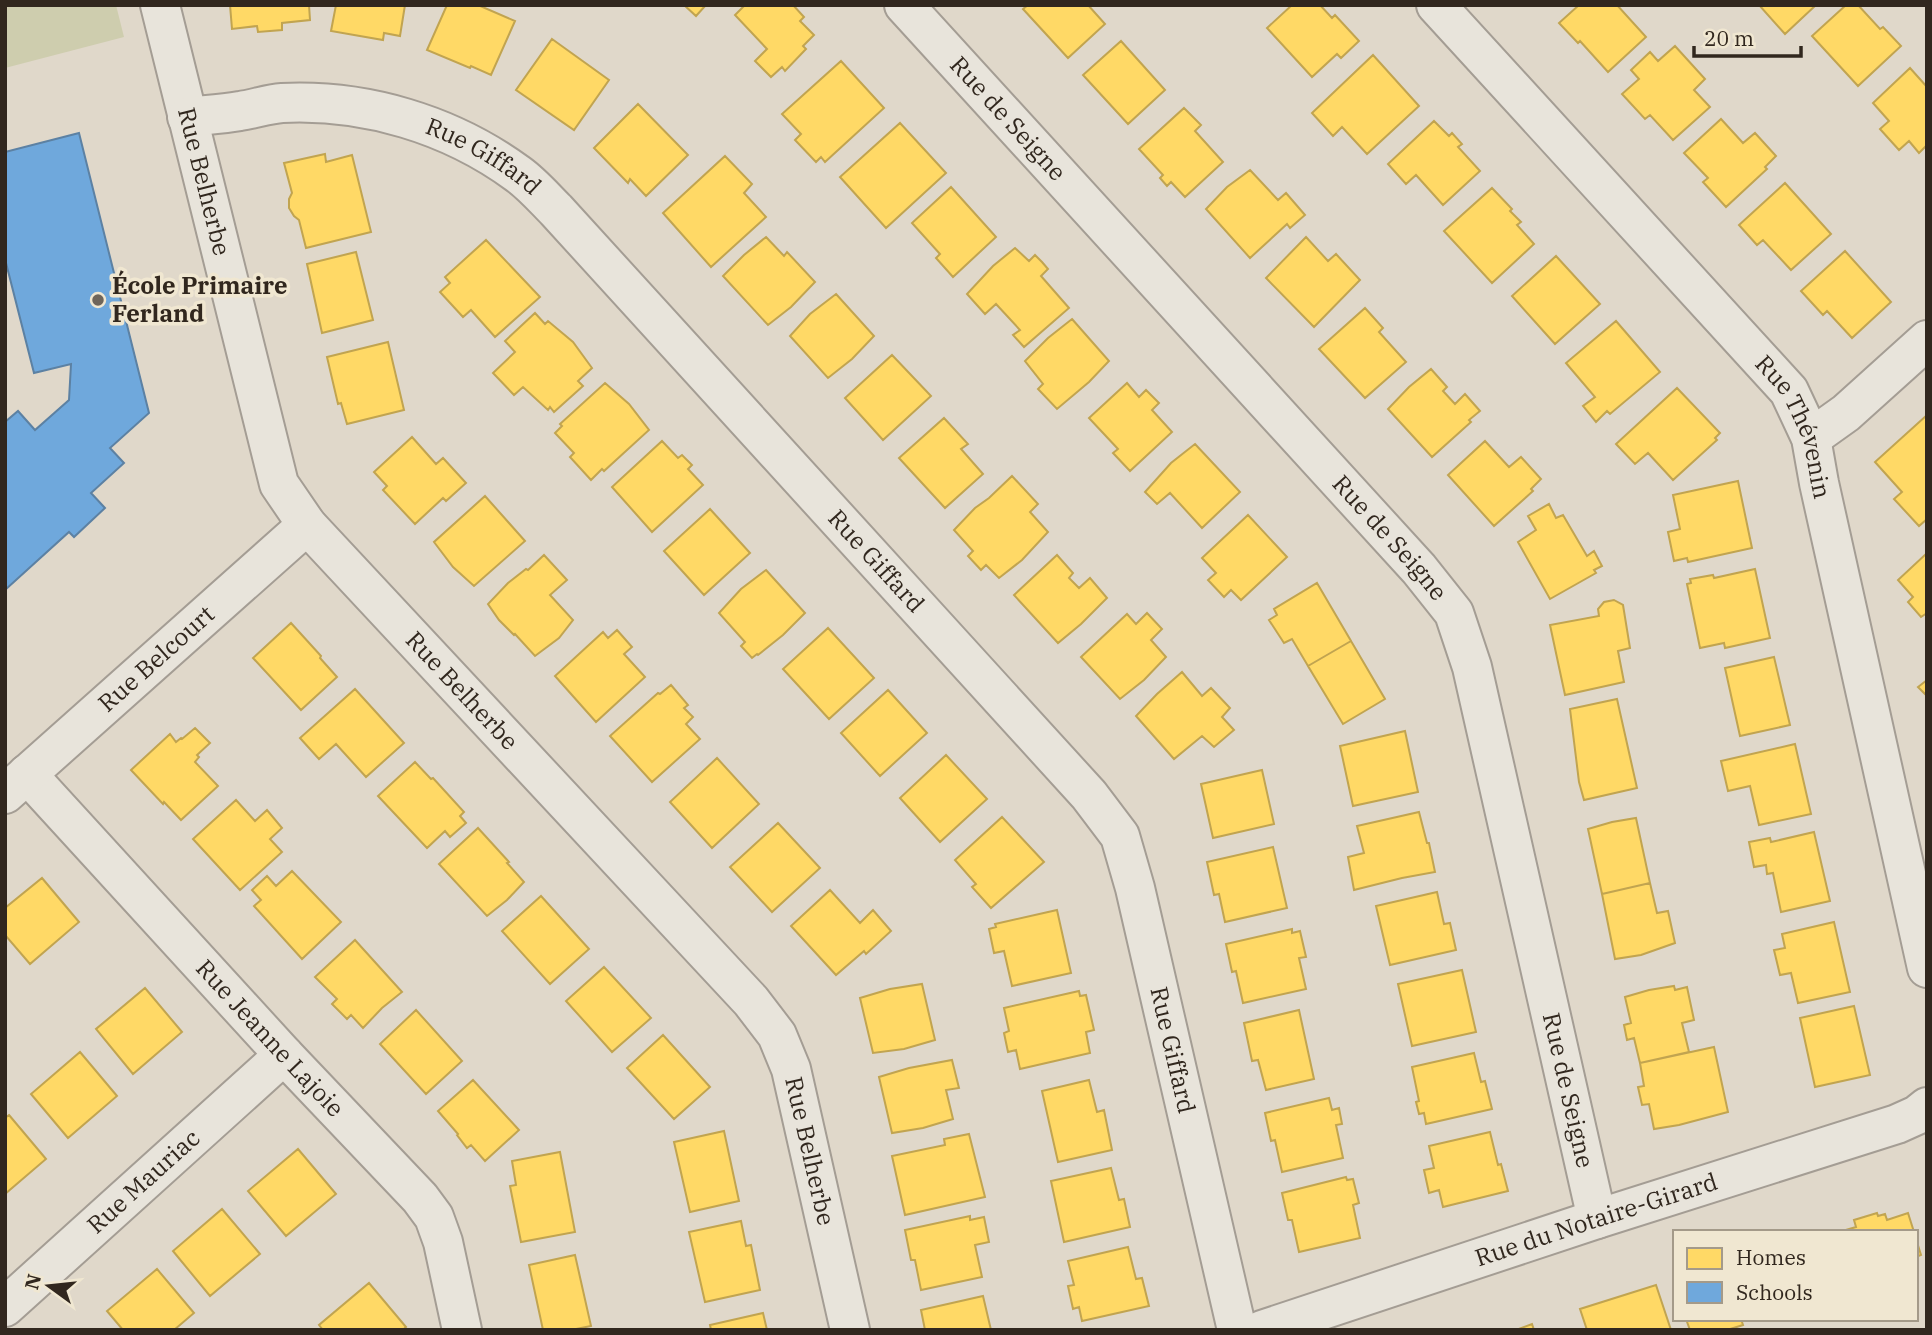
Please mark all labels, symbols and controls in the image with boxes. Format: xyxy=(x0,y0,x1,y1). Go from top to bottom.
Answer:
scale bar xyxy=(1694,14,1801,58)
text: 20 m xyxy=(1704,24,1754,52)
street label: Rue de Seigne xyxy=(943,49,1074,187)
street label: Rue Belherbe xyxy=(171,104,239,259)
street label: Rue Giffard xyxy=(421,109,549,201)
place label: École Primaire Ferland xyxy=(112,269,288,329)
marker: École Primaire Ferland xyxy=(90,292,106,308)
street label: Rue Thévenin xyxy=(1749,348,1839,501)
street label: Rue de Seigne xyxy=(1326,468,1455,607)
street label: Rue Giffard xyxy=(822,502,932,619)
street label: Rue Belcourt xyxy=(91,598,221,719)
street label: Rue Belherbe xyxy=(399,624,526,756)
street label: Rue Jeanne Lajoie xyxy=(189,952,352,1123)
street label: Rue Giffard xyxy=(1143,983,1203,1116)
street label: Rue de Seigne xyxy=(1536,1009,1602,1171)
street label: Rue Belherbe xyxy=(778,1074,843,1228)
street label: Rue Mauriac xyxy=(80,1122,206,1240)
street label: Rue du Notaire-Girard xyxy=(1471,1165,1721,1273)
legend xyxy=(1673,1230,1918,1321)
text: Homes xyxy=(1736,1243,1806,1271)
north arrow xyxy=(14,1251,84,1321)
text: N xyxy=(19,1271,46,1292)
text: Schools xyxy=(1736,1278,1813,1306)

